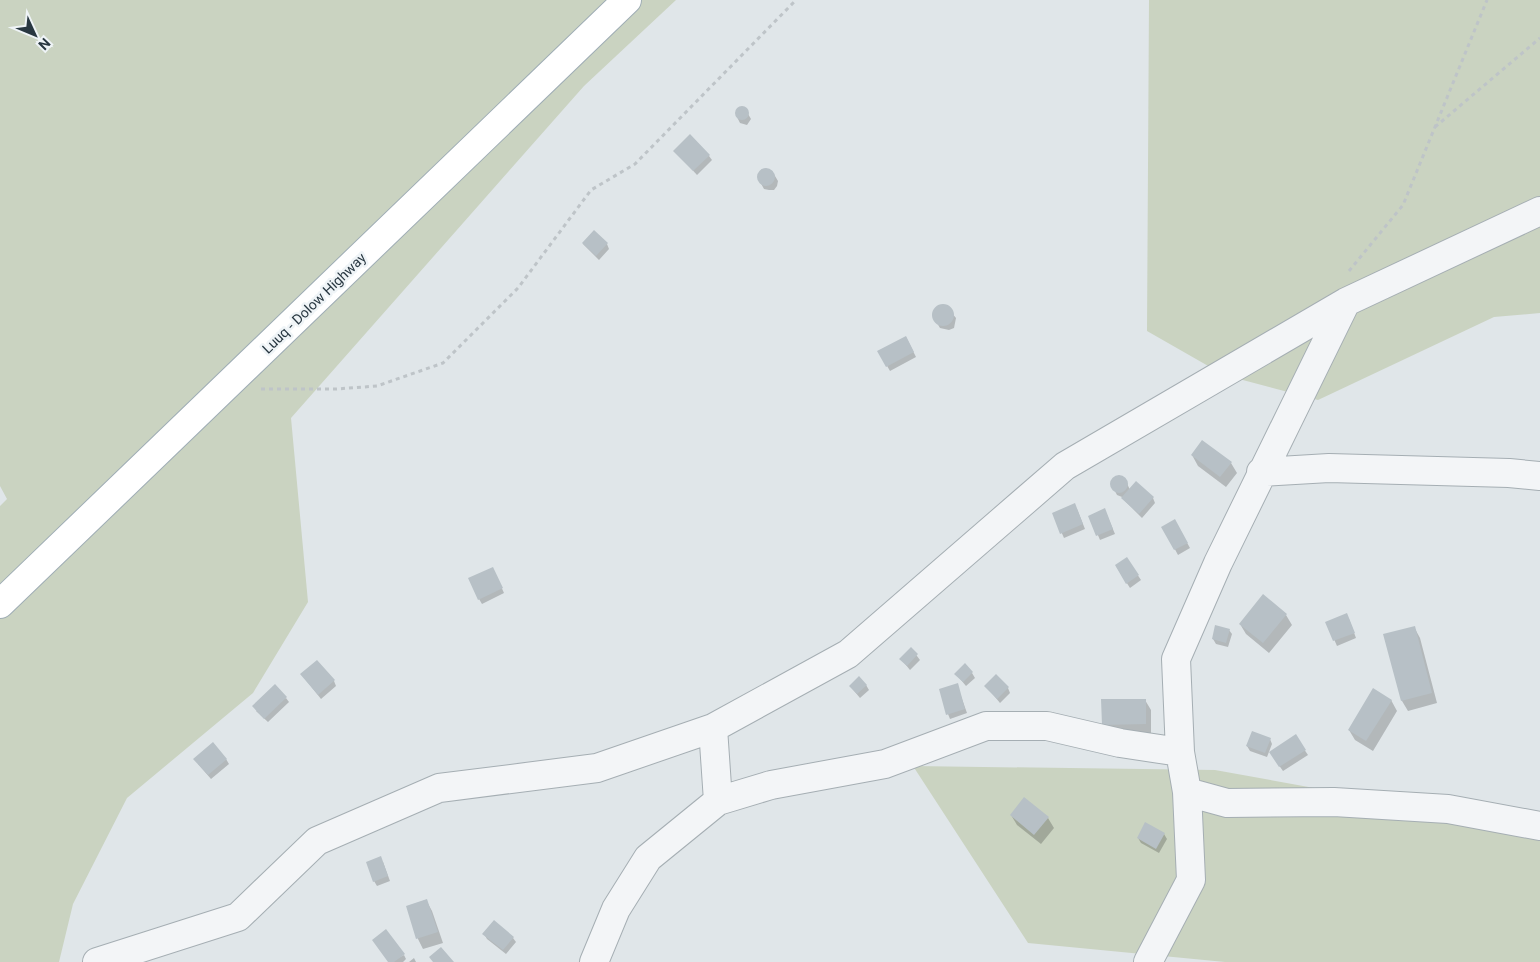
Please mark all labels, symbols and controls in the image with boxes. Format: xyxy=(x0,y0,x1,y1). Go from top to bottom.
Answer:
north arrow xyxy=(10,10,60,60)
text: N xyxy=(35,35,54,53)
street label: Luuq - Dolow Highway xyxy=(259,249,369,357)

